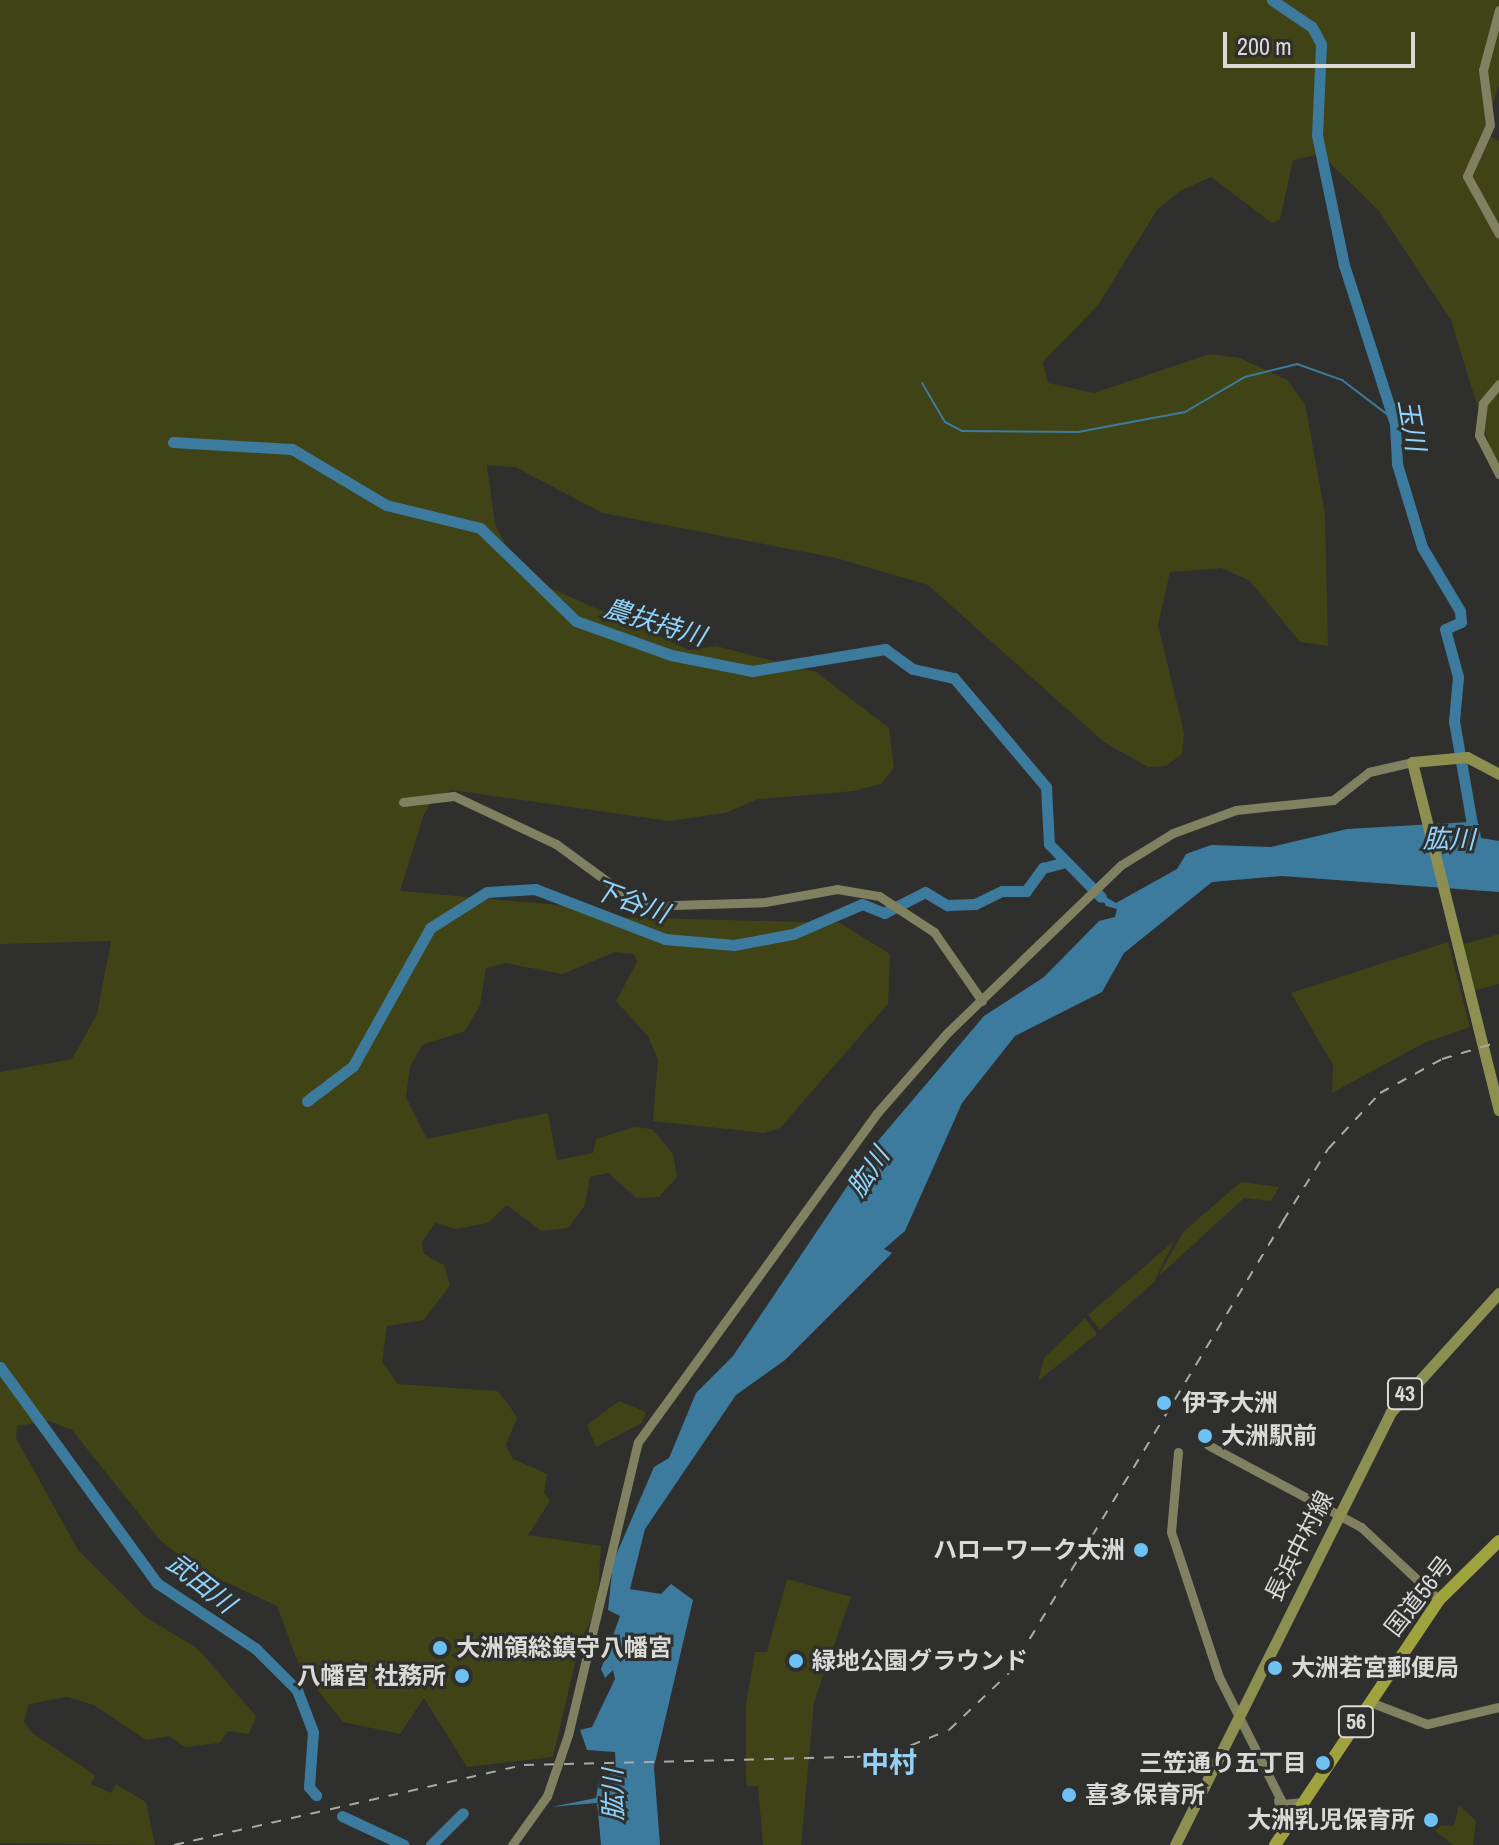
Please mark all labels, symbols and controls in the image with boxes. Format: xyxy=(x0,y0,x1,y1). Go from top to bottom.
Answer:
scale bar xyxy=(1227,16,1419,66)
text: 200 m xyxy=(1237,30,1292,62)
water label: 玉川 xyxy=(1392,397,1432,453)
water label: 農扶持川 xyxy=(601,592,709,652)
water label: 肱川 xyxy=(1423,823,1475,855)
water label: 下谷川 xyxy=(589,873,673,929)
water label: 肱川 xyxy=(841,1142,895,1202)
road number: 43 xyxy=(1385,1376,1425,1412)
place label: 伊予大洲 xyxy=(1182,1389,1278,1417)
marker: 伊予大洲 xyxy=(1153,1392,1175,1414)
place label: 大洲駅前 xyxy=(1221,1422,1317,1450)
marker: 大洲駅前 xyxy=(1196,1427,1214,1445)
street label: 長浜中村線 xyxy=(1259,1486,1339,1606)
place label: ハローワーク大洲 xyxy=(933,1536,1125,1564)
marker: ハローワーク大洲 xyxy=(1132,1541,1150,1559)
water label: 武田川 xyxy=(161,1547,241,1619)
street label: 国道56号 xyxy=(1379,1550,1459,1642)
place label: 大洲領総鎮守八幡宮 xyxy=(456,1634,672,1662)
marker: 大洲領総鎮守八幡宮 xyxy=(431,1639,449,1657)
place label: 緑地公園グラウンド xyxy=(812,1647,1028,1675)
marker: 緑地公園グラウンド xyxy=(787,1652,805,1670)
place label: 大洲若宮郵便局 xyxy=(1291,1654,1459,1682)
marker: 大洲若宮郵便局 xyxy=(1266,1659,1284,1677)
place label: 八幡宮 社務所 xyxy=(297,1662,446,1690)
marker: 八幡宮 社務所 xyxy=(453,1667,471,1685)
road number: 56 xyxy=(1336,1704,1376,1740)
district label: 中村 xyxy=(861,1745,917,1779)
place label: 三笠通り五丁目 xyxy=(1139,1749,1307,1777)
marker: 三笠通り五丁目 xyxy=(1314,1754,1332,1772)
water label: 肱川 xyxy=(597,1769,629,1821)
place label: 喜多保育所 xyxy=(1085,1781,1205,1809)
marker: 喜多保育所 xyxy=(1060,1786,1078,1804)
place label: 大洲乳児保育所 xyxy=(1247,1806,1415,1834)
marker: 大洲乳児保育所 xyxy=(1422,1811,1440,1829)

